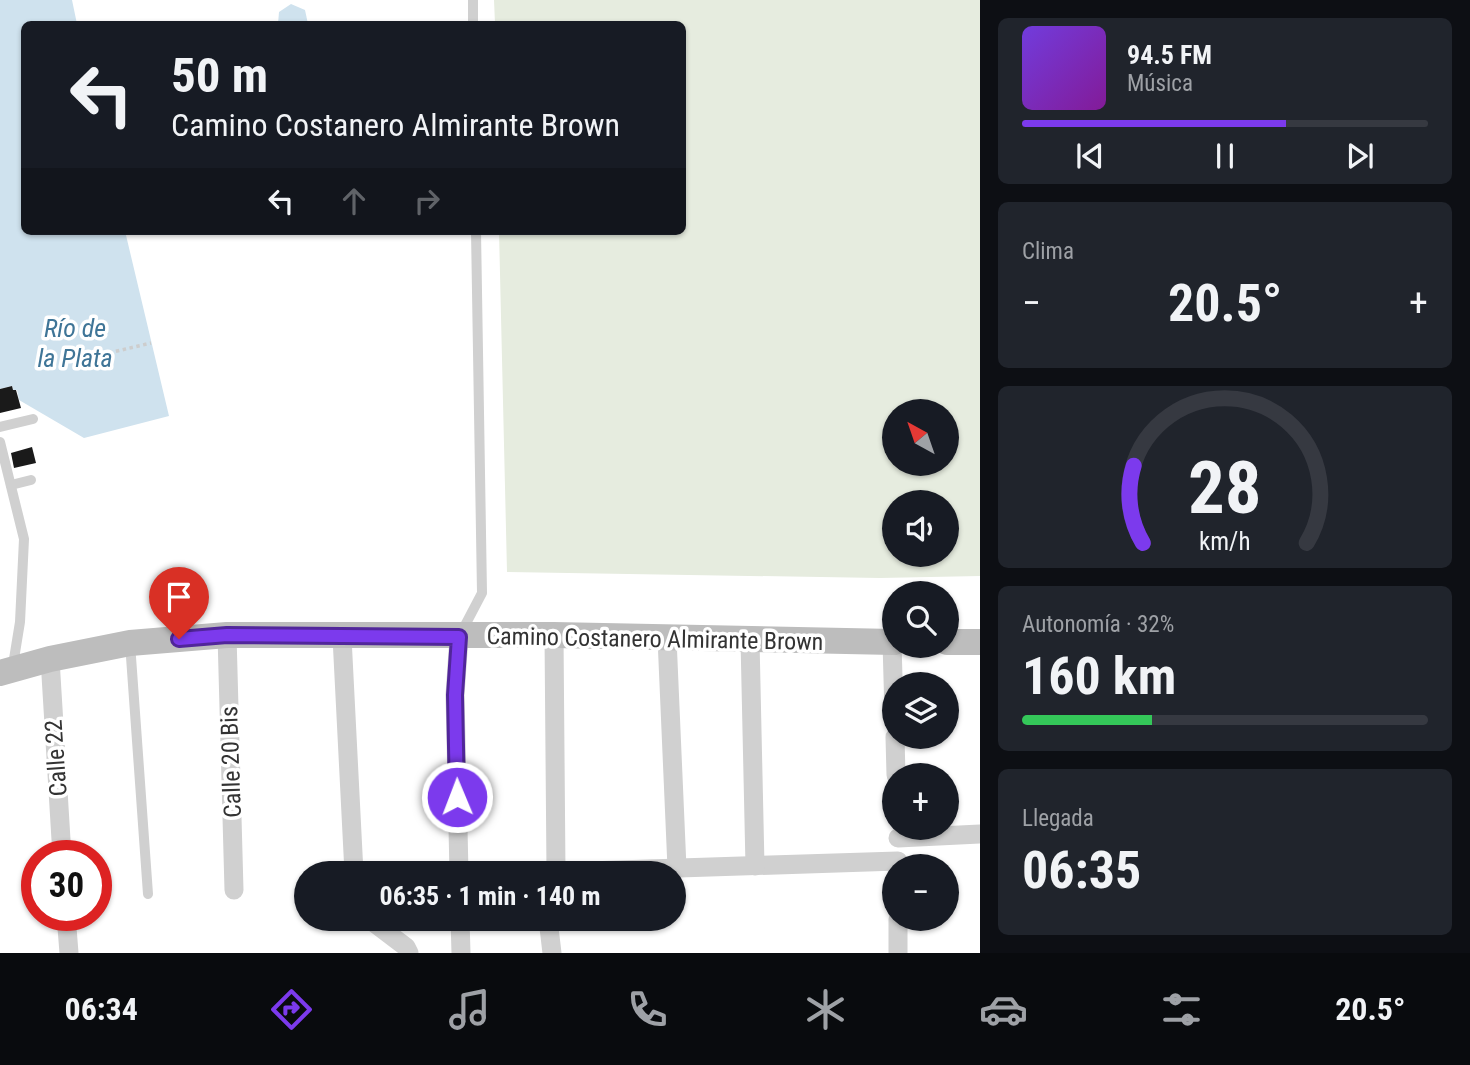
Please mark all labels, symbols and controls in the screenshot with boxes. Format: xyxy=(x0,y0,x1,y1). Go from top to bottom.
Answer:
text: 94.5 FM xyxy=(1127,40,1212,70)
text: 50 m xyxy=(171,47,268,104)
icon: left xyxy=(56,49,147,140)
text: Música xyxy=(1127,70,1193,97)
text: Camino Costanero Almirante Brown xyxy=(171,106,620,144)
icon: previous xyxy=(1071,137,1109,175)
icon: pause xyxy=(1206,137,1244,175)
icon: next xyxy=(1341,137,1379,175)
icon: left xyxy=(262,182,300,220)
icon: ahead xyxy=(335,182,373,220)
icon: right xyxy=(408,182,446,220)
text: Clima xyxy=(1022,238,1074,265)
text: 20.5° xyxy=(1168,273,1282,334)
text: − xyxy=(1022,281,1041,325)
text: + xyxy=(1409,281,1428,325)
water label: Río de la Plata xyxy=(37,313,113,373)
north arrow xyxy=(882,399,959,476)
map controls xyxy=(882,399,959,931)
text: 28 xyxy=(1188,445,1262,531)
button: sound xyxy=(882,490,959,567)
text: km/h xyxy=(1199,526,1251,555)
pin xyxy=(149,567,209,639)
icon: arrive xyxy=(160,578,198,616)
button: search xyxy=(882,581,959,658)
text: Autonomía · 32% xyxy=(1022,611,1174,638)
street label: Camino Costanero Almirante Brown xyxy=(486,622,824,656)
text: 160 km xyxy=(1022,646,1176,707)
button: layers xyxy=(882,672,959,749)
street label: Calle 20 Bis xyxy=(215,706,247,818)
street label: Calle 22 xyxy=(39,719,73,797)
position arrow xyxy=(420,760,494,834)
button: + xyxy=(882,763,959,840)
text: Llegada xyxy=(1022,805,1094,832)
speed limit sign: 30 xyxy=(21,840,112,931)
text: 06:35 xyxy=(1022,840,1141,901)
button: − xyxy=(882,854,959,931)
text: 06:35 · 1 min · 140 m xyxy=(380,881,600,911)
icon: directions xyxy=(267,985,316,1034)
icon: music xyxy=(445,985,494,1034)
icon: phone xyxy=(623,985,672,1034)
icon: climate xyxy=(801,985,850,1034)
icon: car xyxy=(979,985,1028,1034)
icon: filters xyxy=(1157,985,1206,1034)
text: 06:34 xyxy=(65,990,138,1028)
text: 20.5° xyxy=(1335,990,1405,1028)

